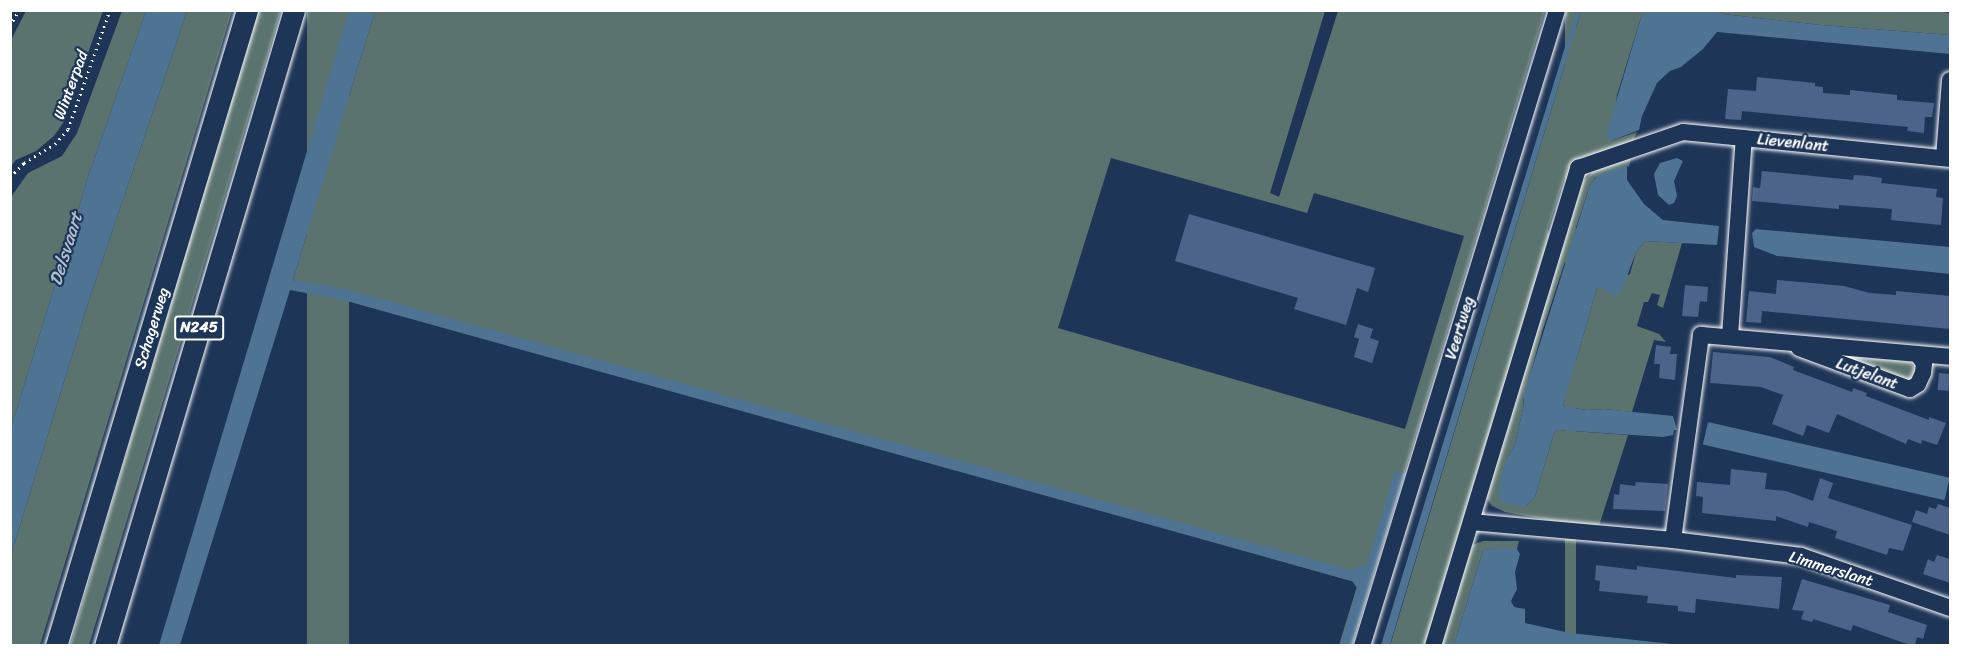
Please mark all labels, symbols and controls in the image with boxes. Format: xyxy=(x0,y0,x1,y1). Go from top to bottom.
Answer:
street label: Winterpad xyxy=(50,48,92,122)
street label: Lievenlant xyxy=(1756,130,1830,156)
water label: Delsvaart xyxy=(45,210,87,288)
street label: Schagerweg xyxy=(131,285,173,371)
street label: Veertweg xyxy=(1441,294,1479,362)
road number: N245 xyxy=(174,316,224,340)
street label: Lutjelant xyxy=(1833,354,1901,394)
street label: Limmerslant xyxy=(1787,547,1875,591)

